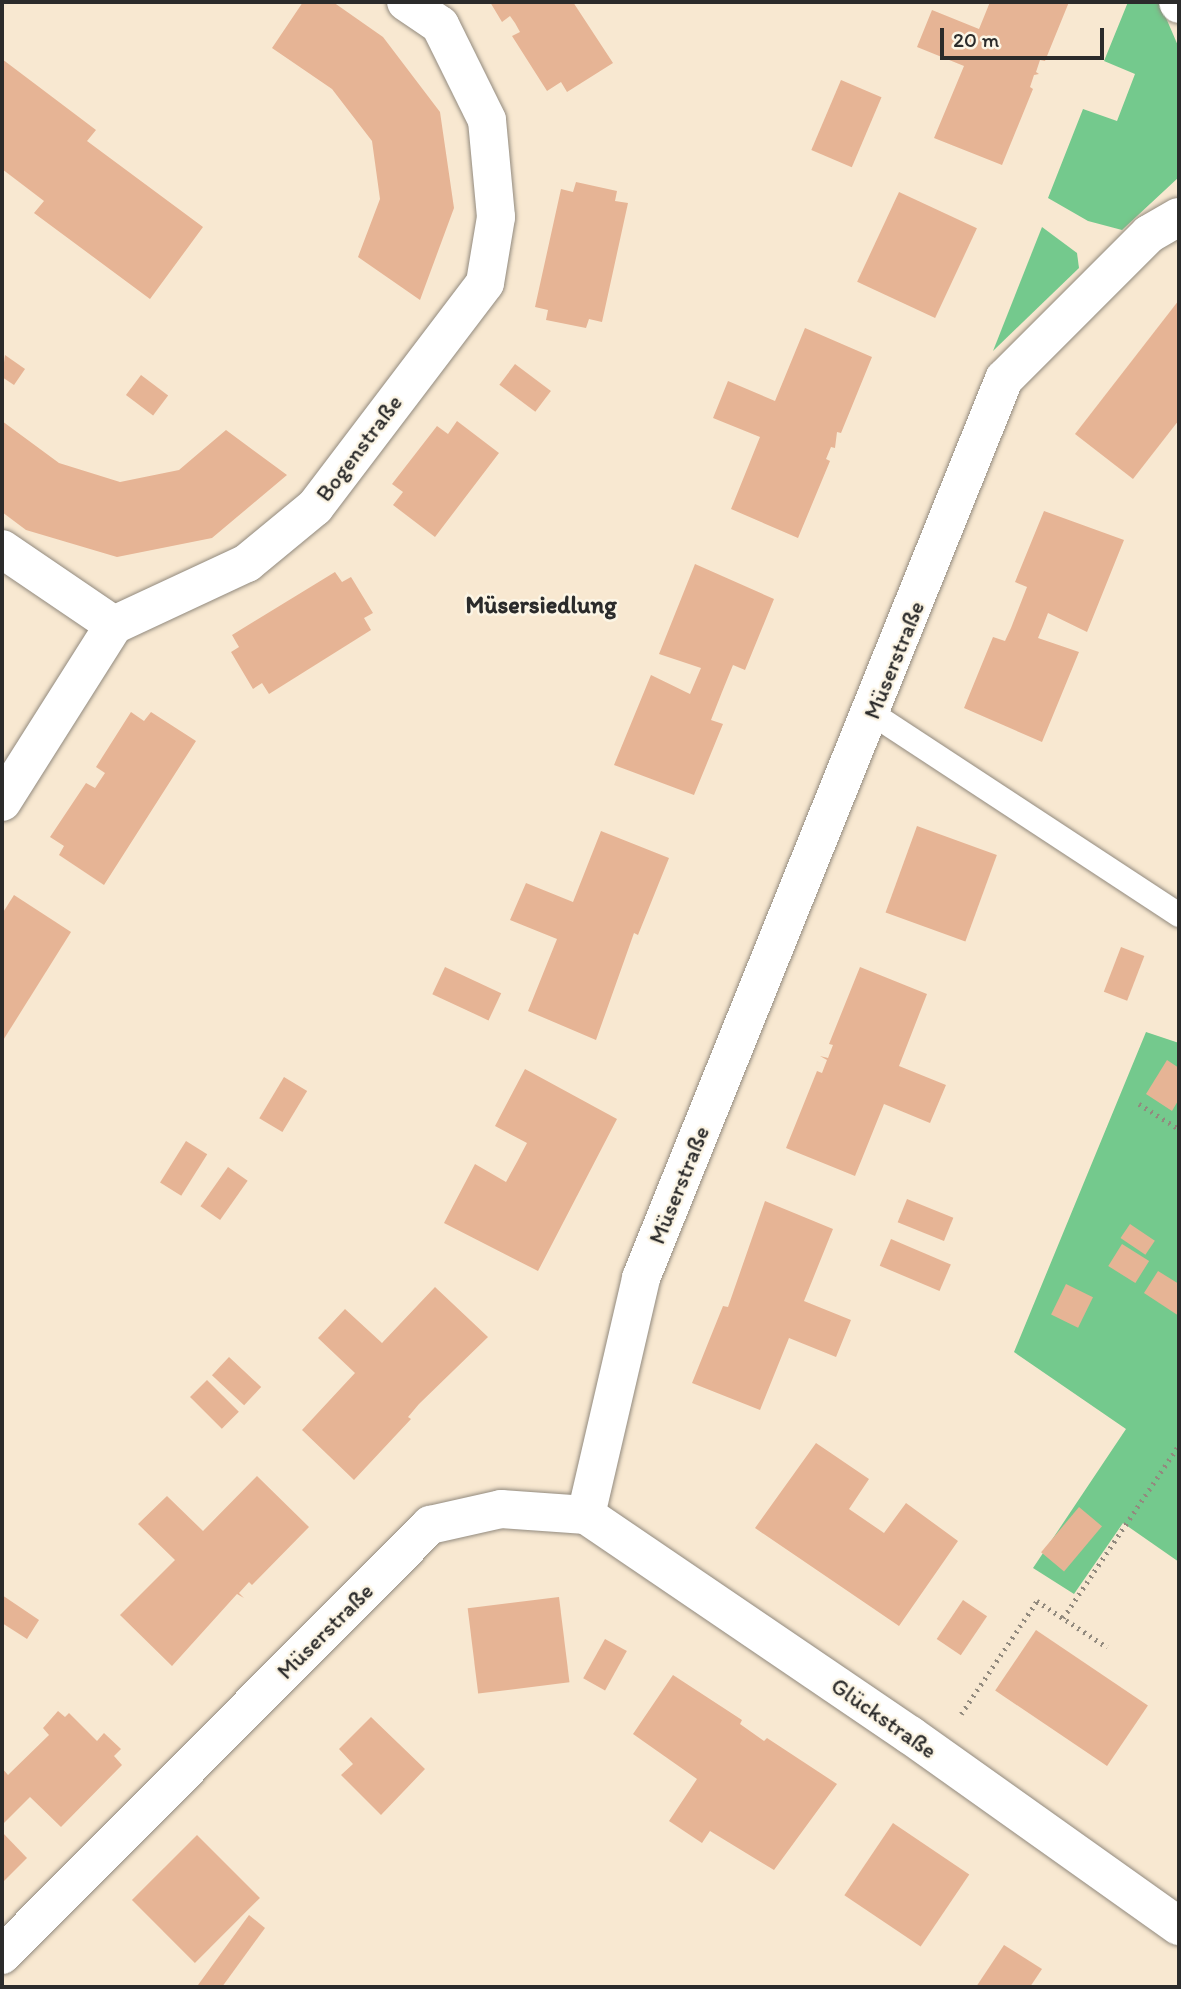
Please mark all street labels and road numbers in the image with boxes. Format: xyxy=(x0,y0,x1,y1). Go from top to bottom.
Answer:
street label: Bogenstraße xyxy=(310,389,408,507)
street label: Müserstraße xyxy=(858,597,930,723)
street label: Müserstraße xyxy=(643,1122,715,1248)
street label: Müserstraße xyxy=(271,1577,379,1685)
street label: Glückstraße xyxy=(826,1672,942,1764)

